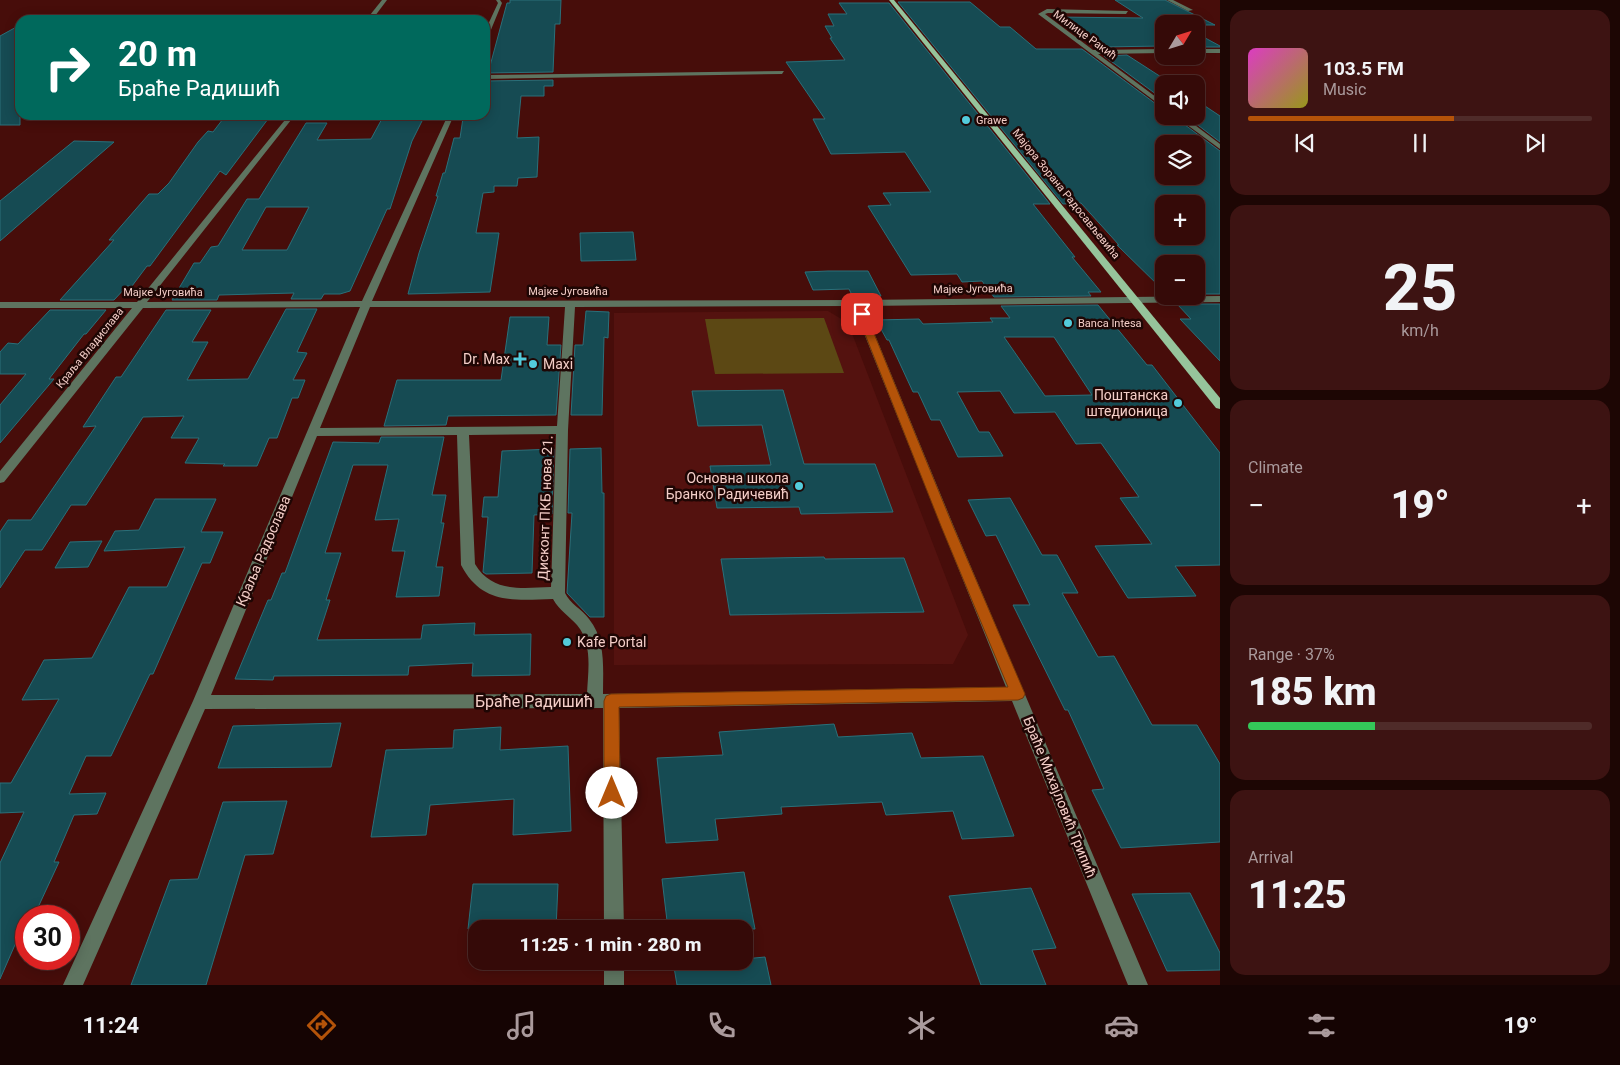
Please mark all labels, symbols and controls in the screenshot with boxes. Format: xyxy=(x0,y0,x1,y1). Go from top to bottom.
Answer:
street label: Милице Ракић xyxy=(1051,8,1119,62)
north arrow xyxy=(1155,15,1205,65)
map controls xyxy=(1155,15,1205,305)
text: 20 m xyxy=(118,34,197,75)
icon: right xyxy=(35,35,100,100)
text: 103.5 FM xyxy=(1323,57,1404,80)
button: sound xyxy=(1155,75,1205,125)
text: Браће Радишић xyxy=(118,76,280,101)
text: Music xyxy=(1323,80,1366,99)
marker: Grawe xyxy=(960,114,972,126)
place label: Grawe xyxy=(976,114,1007,127)
street label: Мајора Зорана Радосављевића xyxy=(1010,126,1122,262)
icon: previous xyxy=(1291,129,1319,157)
icon: pause xyxy=(1406,129,1434,157)
icon: next xyxy=(1521,129,1549,157)
button: layers xyxy=(1155,135,1205,185)
button: + xyxy=(1155,195,1205,245)
text: 25 xyxy=(1383,250,1457,326)
button: − xyxy=(1155,255,1205,305)
street label: Мајке Југовића xyxy=(933,282,1013,296)
street label: Мајке Југовића xyxy=(528,285,608,298)
street label: Мајке Југовића xyxy=(123,286,203,299)
pin xyxy=(841,293,883,335)
icon: arrive xyxy=(848,300,876,328)
street label: Краља Владислава xyxy=(54,305,126,391)
marker: Banca Intesa xyxy=(1062,317,1074,329)
place label: Banca Intesa xyxy=(1078,317,1142,330)
text: km/h xyxy=(1401,321,1439,340)
place label: Dr. Max xyxy=(463,351,510,367)
marker: Dr. Max xyxy=(514,353,526,365)
place label: Maxi xyxy=(543,356,573,372)
marker: Maxi xyxy=(527,358,539,370)
place label: Поштанска штедионица xyxy=(1086,387,1168,419)
marker: Поштанска штедионица xyxy=(1172,397,1184,409)
street label: Дисконт ПКБ нова 21. xyxy=(534,435,556,581)
text: Climate xyxy=(1248,458,1303,477)
place label: Основна школа Бранко Радичевић xyxy=(666,470,789,502)
marker: Основна школа Бранко Радичевић xyxy=(793,480,805,492)
text: 19° xyxy=(1391,483,1449,527)
text: − xyxy=(1248,489,1264,522)
text: + xyxy=(1576,489,1592,522)
street label: Краља Радослава xyxy=(232,493,294,609)
place label: Kafe Portal xyxy=(577,634,646,650)
marker: Kafe Portal xyxy=(561,636,573,648)
text: Range · 37% xyxy=(1248,645,1335,664)
text: 185 km xyxy=(1248,670,1377,714)
street label: Браће Радишић xyxy=(475,692,593,711)
street label: Браће Михајловић Трипић xyxy=(1020,714,1100,880)
position arrow xyxy=(585,766,637,818)
text: Arrival xyxy=(1248,848,1293,867)
text: 11:25 xyxy=(1248,873,1347,917)
speed limit sign: 30 xyxy=(15,905,80,970)
text: 11:25 · 1 min · 280 m xyxy=(519,933,702,956)
icon: directions xyxy=(304,1008,339,1043)
icon: music xyxy=(504,1008,539,1043)
icon: phone xyxy=(704,1008,739,1043)
icon: climate xyxy=(904,1008,939,1043)
icon: car xyxy=(1104,1008,1139,1043)
icon: filters xyxy=(1304,1008,1339,1043)
text: 11:24 xyxy=(82,1013,139,1038)
text: 19° xyxy=(1504,1013,1537,1038)

